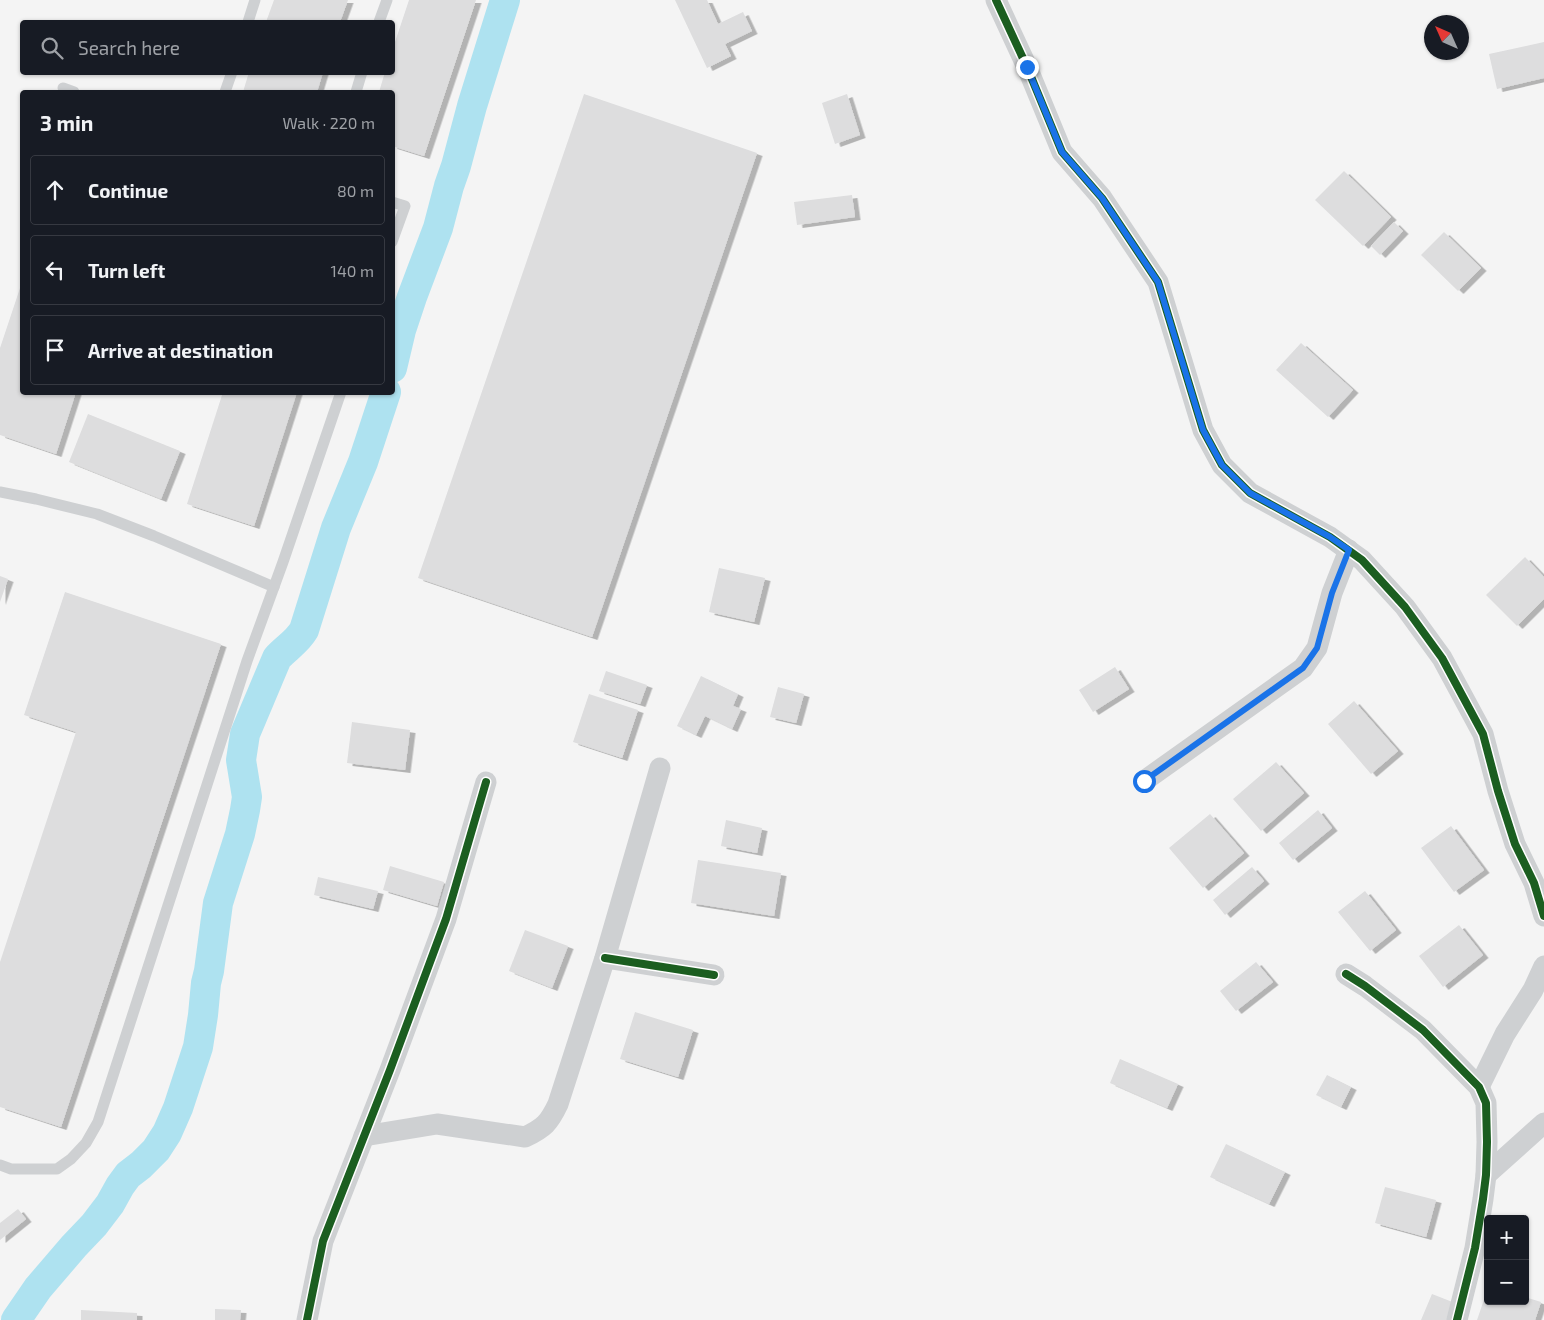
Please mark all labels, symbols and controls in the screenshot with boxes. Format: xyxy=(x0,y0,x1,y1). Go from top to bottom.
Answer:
north arrow xyxy=(1424,15,1469,60)
search box xyxy=(20,20,395,75)
icon: search xyxy=(38,34,66,62)
text: Search here xyxy=(78,36,180,59)
route end xyxy=(1016,56,1039,79)
text: 3 min xyxy=(40,110,93,135)
text: Walk · 220 m xyxy=(282,113,375,132)
icon: ahead xyxy=(41,176,69,204)
text: Continue xyxy=(88,179,168,202)
text: 80 m xyxy=(337,181,374,200)
icon: left xyxy=(41,256,69,284)
text: Turn left xyxy=(88,259,165,282)
text: 140 m xyxy=(331,261,374,280)
icon: arrive xyxy=(41,336,69,364)
text: Arrive at destination xyxy=(88,339,273,362)
route start xyxy=(1133,770,1156,793)
map controls xyxy=(1484,1215,1529,1305)
button: + xyxy=(1484,1215,1529,1260)
button: − xyxy=(1484,1260,1529,1305)

